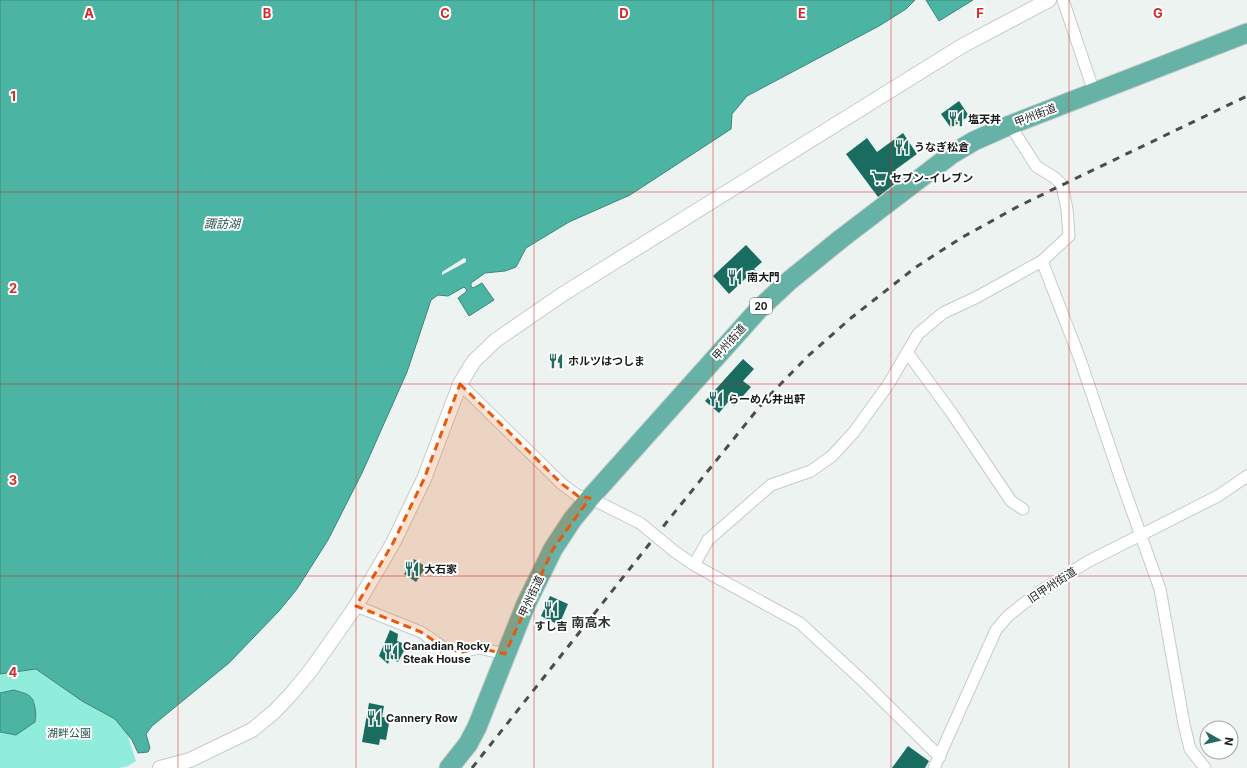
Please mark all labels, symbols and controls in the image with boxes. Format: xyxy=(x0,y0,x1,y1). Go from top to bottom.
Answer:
text: A xyxy=(84,5,94,21)
text: B xyxy=(263,5,272,21)
text: C xyxy=(440,5,450,21)
text: D xyxy=(619,5,629,21)
text: E xyxy=(798,5,806,21)
text: F xyxy=(976,5,984,21)
text: G xyxy=(1153,5,1163,21)
text: 1 xyxy=(10,88,16,104)
street label: 甲州街道 xyxy=(1012,101,1058,129)
restaurant icon: 塩天丼 xyxy=(947,110,965,128)
place label: 塩天丼 xyxy=(968,112,1001,126)
restaurant icon: うなぎ松倉 xyxy=(893,138,911,156)
place label: うなぎ松倉 xyxy=(914,140,969,154)
supermarket icon: セブン-イレブン xyxy=(870,169,888,187)
place label: セブン-イレブン xyxy=(891,171,973,185)
water label: 諏訪湖 xyxy=(204,216,242,231)
restaurant icon: 南大門 xyxy=(726,268,744,286)
place label: 南大門 xyxy=(747,270,780,284)
text: 2 xyxy=(9,280,17,296)
road number: 20 xyxy=(750,298,772,314)
street label: 甲州街道 xyxy=(709,321,749,363)
restaurant icon: ホルツはつしま xyxy=(547,352,565,370)
place label: ホルツはつしま xyxy=(568,354,645,368)
restaurant icon: らーめん井出軒 xyxy=(707,390,725,408)
place label: らーめん井出軒 xyxy=(728,392,805,406)
text: 3 xyxy=(9,472,17,488)
restaurant icon: 大石家 xyxy=(403,560,421,578)
place label: 大石家 xyxy=(424,562,457,576)
street label: 旧甲州街道 xyxy=(1025,564,1079,606)
street label: 甲州街道 xyxy=(515,573,547,619)
restaurant icon: すし吉 xyxy=(542,600,560,618)
district label: 南高木 xyxy=(571,614,611,630)
place label: すし吉 xyxy=(535,619,568,633)
place label: Canadian Rocky Steak House xyxy=(403,639,490,666)
restaurant icon: Canadian Rocky Steak House xyxy=(382,643,400,661)
text: 4 xyxy=(9,664,18,680)
restaurant icon: Cannery Row xyxy=(365,709,383,727)
place label: Cannery Row xyxy=(386,711,458,725)
north arrow xyxy=(1199,720,1239,760)
park label: 湖畔公園 xyxy=(47,726,91,740)
text: N xyxy=(1221,736,1236,747)

